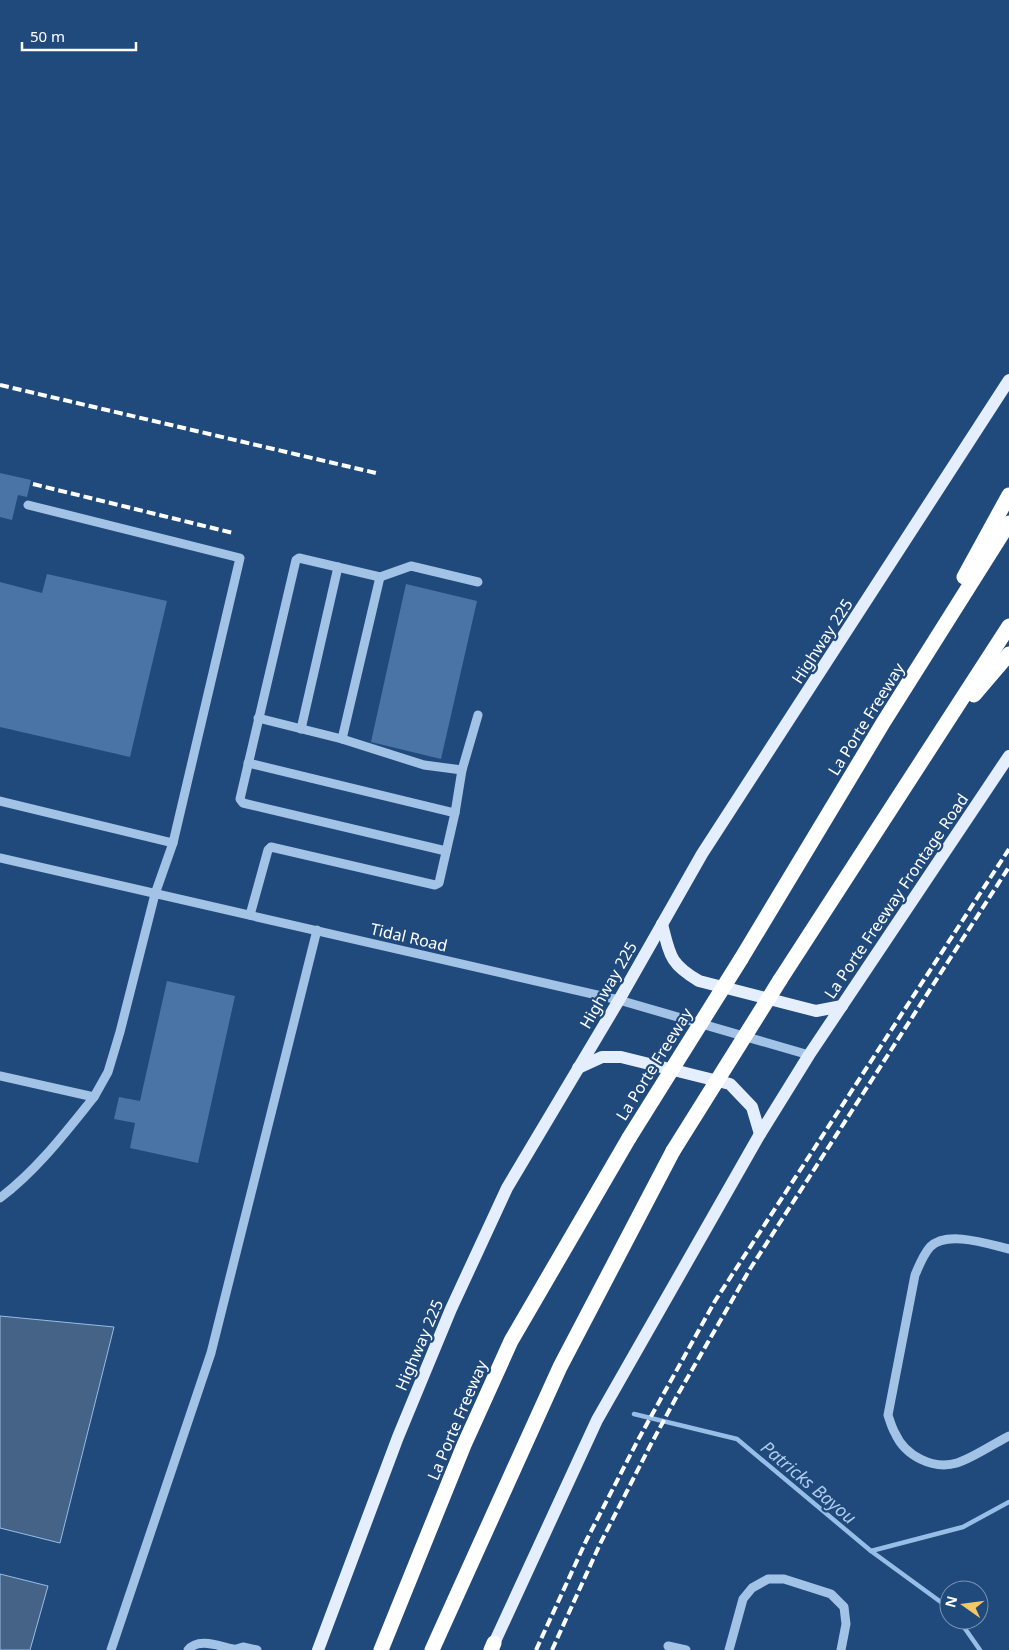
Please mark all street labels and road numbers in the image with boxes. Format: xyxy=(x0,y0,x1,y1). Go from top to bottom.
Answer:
street label: Highway 225 xyxy=(786,594,858,688)
street label: La Porte Freeway xyxy=(823,658,910,779)
street label: La Porte Freeway Frontage Road xyxy=(819,789,973,1003)
street label: Tidal Road xyxy=(368,917,450,957)
street label: Highway 225 xyxy=(574,937,642,1033)
street label: La Porte Freeway xyxy=(611,1003,698,1124)
street label: Highway 225 xyxy=(390,1296,448,1394)
street label: La Porte Freeway xyxy=(422,1356,493,1483)

